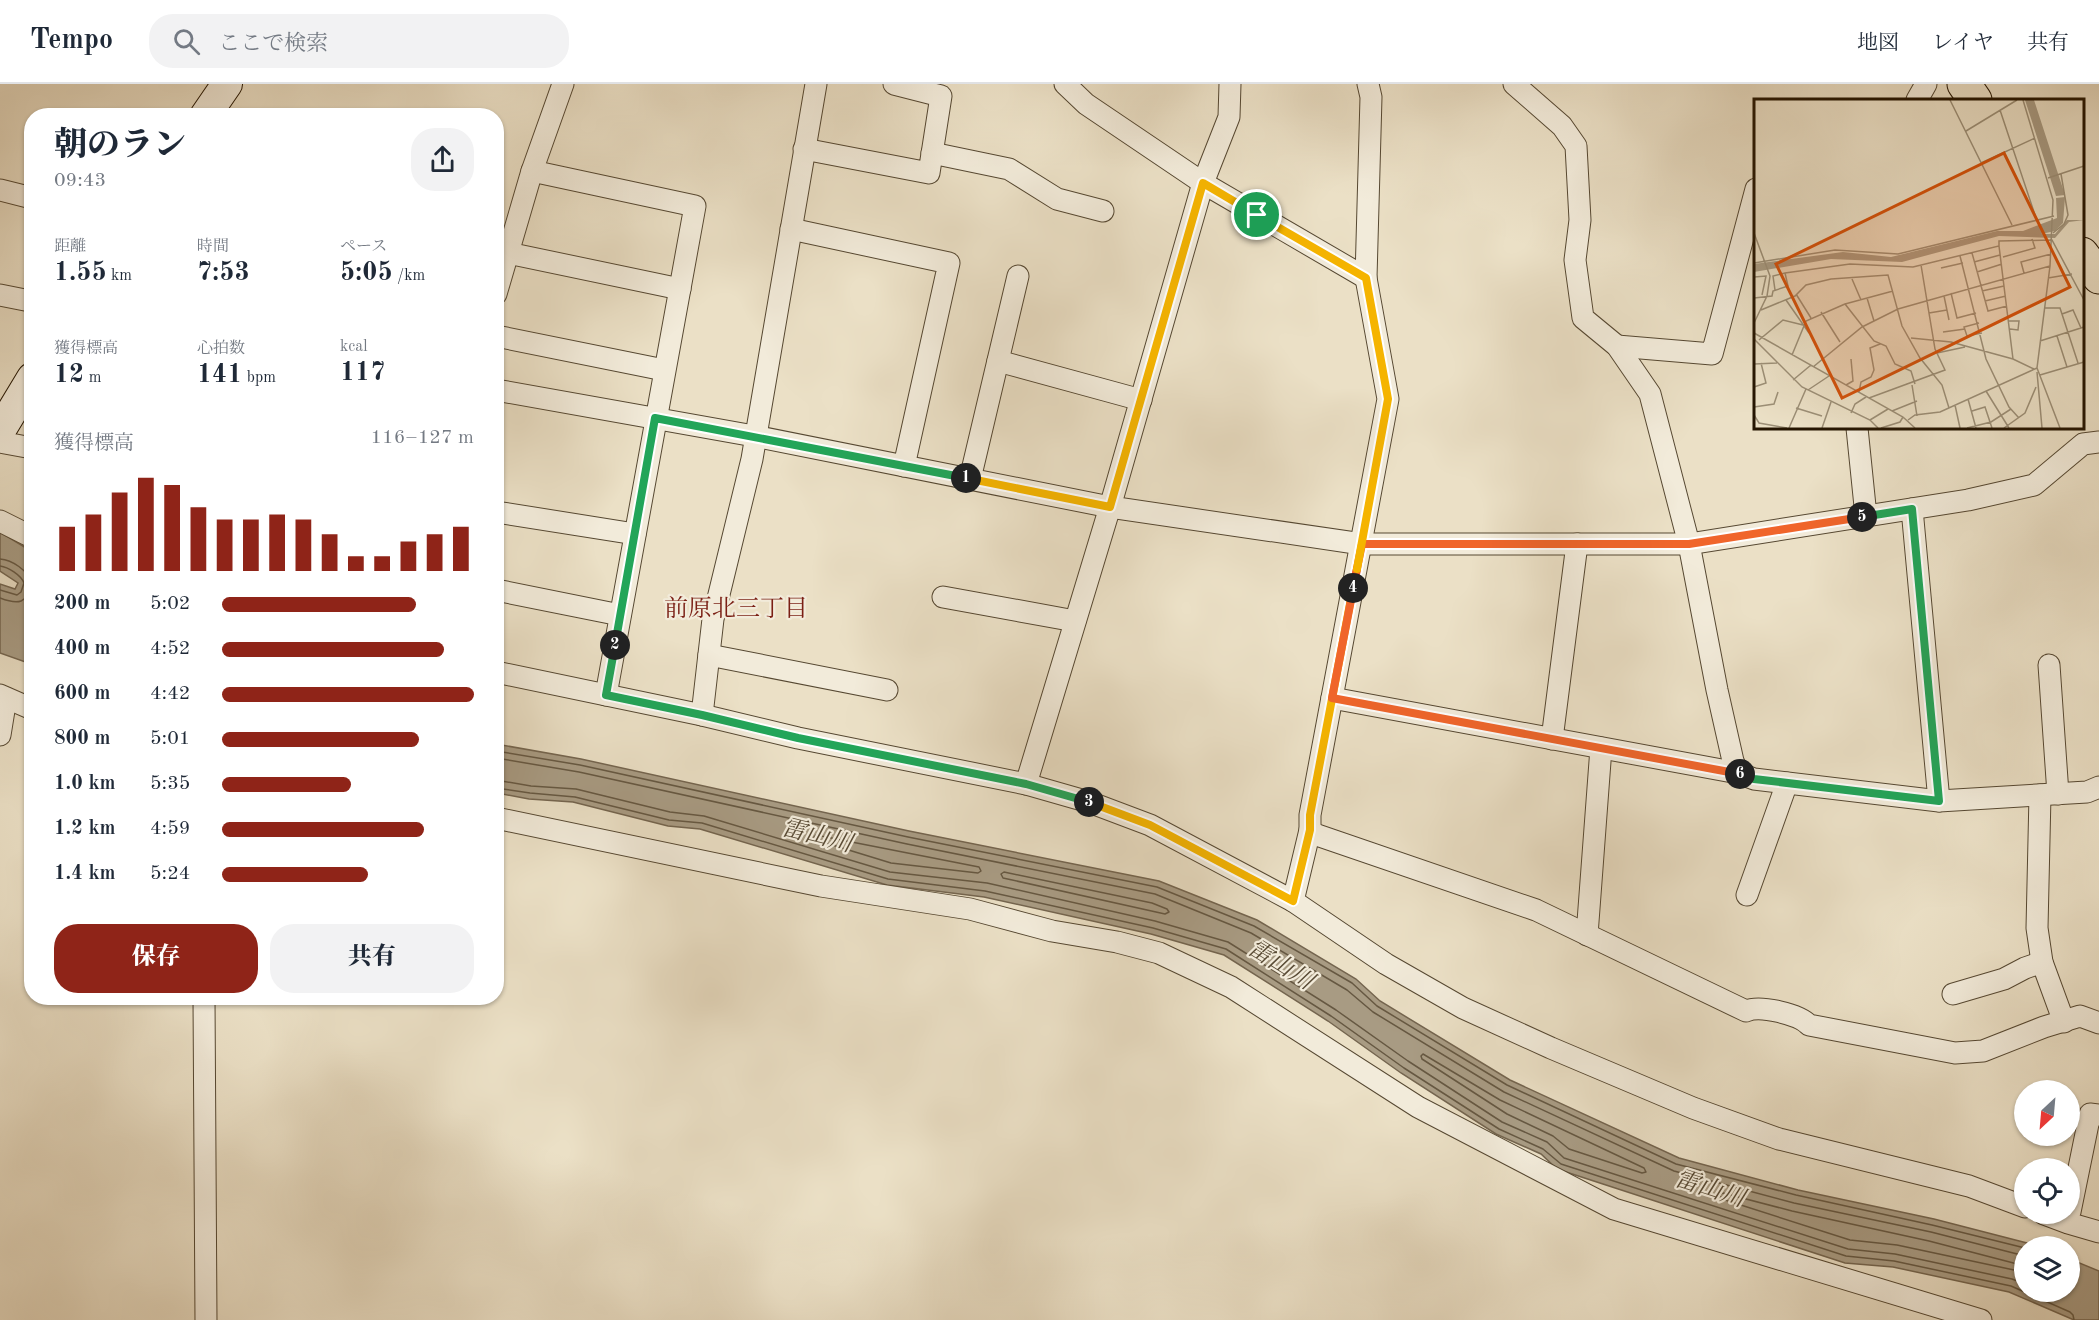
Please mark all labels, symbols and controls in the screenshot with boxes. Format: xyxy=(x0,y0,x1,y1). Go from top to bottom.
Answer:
search box xyxy=(149,14,569,68)
icon: search xyxy=(170,25,203,58)
text: Tempo xyxy=(30,27,113,55)
text: ここで検索 xyxy=(218,33,328,55)
text: 地図 xyxy=(1857,33,1899,54)
text: レイヤ xyxy=(1932,33,1994,54)
text: 共有 xyxy=(2027,33,2069,54)
inset map xyxy=(1754,99,2084,429)
button: share xyxy=(411,128,474,191)
text: 朝のラン xyxy=(54,130,186,163)
text: 09:43 xyxy=(54,171,106,191)
pin xyxy=(1231,189,1282,240)
icon: arrive xyxy=(1240,198,1273,231)
text: 距離 xyxy=(54,239,86,255)
text: 時間 xyxy=(197,239,229,255)
text: ペース xyxy=(340,239,387,255)
text: 1.55 xyxy=(54,260,107,286)
text: 7:53 xyxy=(197,260,250,286)
text: 5:05 xyxy=(340,260,393,286)
text: km xyxy=(107,268,132,284)
text: /km xyxy=(393,268,425,284)
text: kcal xyxy=(340,339,368,355)
text: 獲得標高 xyxy=(54,341,118,357)
text: 心拍数 xyxy=(197,341,245,357)
text: 117 xyxy=(340,360,385,386)
text: 12 xyxy=(54,362,84,388)
text: 141 xyxy=(197,362,242,388)
text: m xyxy=(84,370,101,386)
text: bpm xyxy=(242,370,276,386)
text: 116–127 m xyxy=(371,428,474,448)
text: 獲得標高 xyxy=(54,434,134,454)
pin: 1 xyxy=(951,463,981,493)
text: 1 xyxy=(961,470,971,486)
pin: 5 xyxy=(1847,502,1877,532)
text: 5 xyxy=(1857,509,1867,525)
pin: 4 xyxy=(1338,573,1368,603)
text: 4 xyxy=(1348,580,1358,596)
text: 200 m xyxy=(54,594,110,614)
text: 5:02 xyxy=(150,594,190,614)
district label: 前原北三丁目 xyxy=(664,595,808,622)
pin: 2 xyxy=(600,630,630,660)
text: 2 xyxy=(610,637,620,653)
text: 400 m xyxy=(54,639,110,659)
text: 4:52 xyxy=(150,639,190,659)
text: 600 m xyxy=(54,684,110,704)
text: 4:42 xyxy=(150,684,190,704)
text: 800 m xyxy=(54,729,110,749)
text: 5:01 xyxy=(150,729,190,749)
pin: 6 xyxy=(1725,759,1755,789)
text: 6 xyxy=(1735,766,1745,782)
text: 1.0 km xyxy=(54,774,116,794)
text: 5:35 xyxy=(150,774,190,794)
pin: 3 xyxy=(1074,787,1104,817)
text: 3 xyxy=(1084,794,1094,810)
water label: 雷山川 xyxy=(779,814,858,858)
text: 1.2 km xyxy=(54,819,116,839)
text: 4:59 xyxy=(150,819,190,839)
text: 1.4 km xyxy=(54,864,116,884)
text: 5:24 xyxy=(150,864,190,884)
button: 保存 xyxy=(54,924,258,993)
button: 共有 xyxy=(270,924,474,993)
water label: 雷山川 xyxy=(1243,934,1321,997)
north arrow xyxy=(2014,1080,2080,1146)
map controls xyxy=(2014,1080,2080,1302)
button: locate xyxy=(2014,1158,2080,1224)
water label: 雷山川 xyxy=(1671,1165,1751,1213)
button: layers xyxy=(2014,1236,2080,1302)

